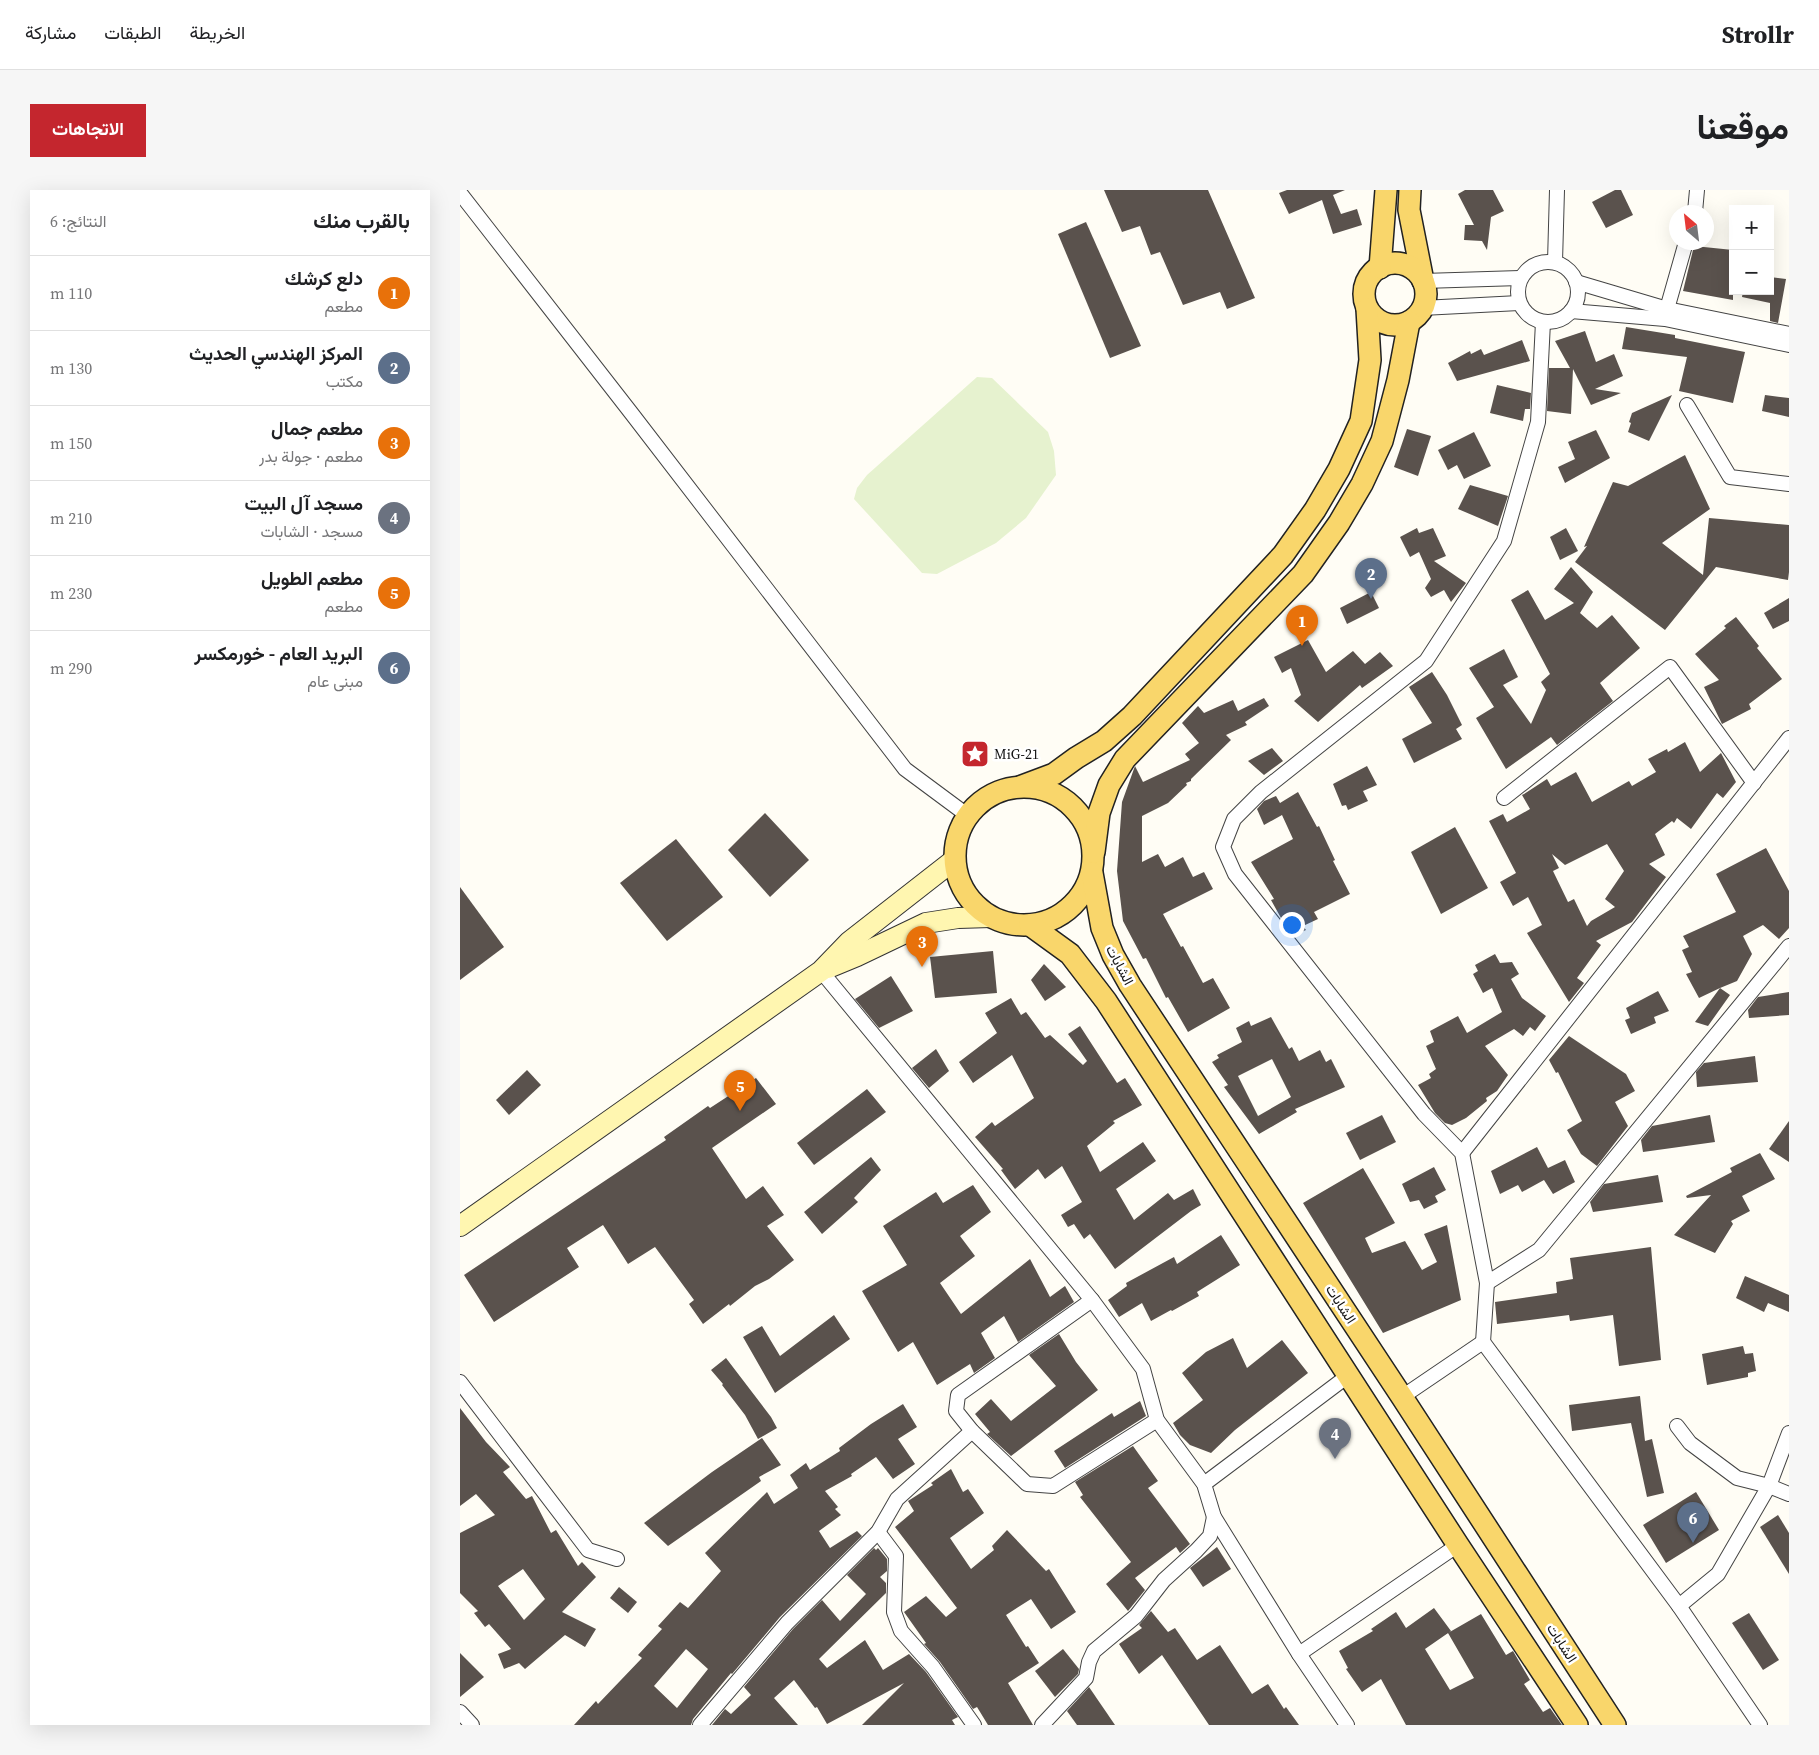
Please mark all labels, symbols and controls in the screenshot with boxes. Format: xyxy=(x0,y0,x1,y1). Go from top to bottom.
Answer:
text: Strollr xyxy=(1722,18,1794,51)
text: مشاركة xyxy=(25,20,76,45)
text: الطبقات xyxy=(104,20,161,45)
text: الخريطة xyxy=(189,20,245,45)
text: موقعنا xyxy=(1696,103,1789,151)
button: الاتجاهات xyxy=(30,104,146,157)
north arrow xyxy=(1669,205,1714,250)
map controls xyxy=(1729,205,1774,295)
button: + xyxy=(1729,205,1774,250)
text: بالقرب منك xyxy=(313,206,410,235)
text: النتائج: 6 xyxy=(50,210,106,232)
button: − xyxy=(1729,250,1774,295)
text: دلع كرشك xyxy=(285,265,363,291)
text: 110 m xyxy=(50,282,92,304)
text: 1 xyxy=(390,282,398,304)
text: مطعم xyxy=(324,295,363,317)
text: المركز الهندسي الحديث xyxy=(189,340,363,366)
text: 130 m xyxy=(50,357,92,379)
text: 2 xyxy=(390,357,398,379)
text: مكتب xyxy=(326,370,363,392)
text: مطعم جمال xyxy=(271,415,363,441)
text: 150 m xyxy=(50,432,92,454)
text: 3 xyxy=(390,432,398,454)
text: مطعم · جولة بدر xyxy=(259,445,363,467)
text: مسجد آل البيت xyxy=(245,490,363,516)
text: 210 m xyxy=(50,507,92,529)
text: 4 xyxy=(390,507,398,529)
text: مسجد · الشابات xyxy=(260,520,363,542)
pin: 2 xyxy=(1355,558,1387,599)
text: مطعم الطويل xyxy=(261,565,363,591)
text: 230 m xyxy=(50,582,92,604)
text: 5 xyxy=(390,582,398,604)
text: مطعم xyxy=(324,595,363,617)
pin: 1 xyxy=(1286,605,1318,646)
text: البريد العام - خورمكسر xyxy=(194,640,363,666)
text: 290 m xyxy=(50,657,92,679)
text: 6 xyxy=(390,657,398,679)
text: مبنى عام xyxy=(307,670,363,692)
place icon: MiG-21 xyxy=(960,739,990,769)
place label: MiG-21 xyxy=(994,744,1039,764)
your location xyxy=(1279,912,1305,938)
pin: 3 xyxy=(906,926,938,967)
street label: الشابات xyxy=(1101,941,1139,989)
pin: 5 xyxy=(724,1070,756,1111)
street label: الشابات xyxy=(1321,1281,1361,1327)
pin: 4 xyxy=(1319,1418,1351,1459)
pin: 6 xyxy=(1677,1502,1709,1543)
street label: الشابات xyxy=(1542,1620,1582,1666)

